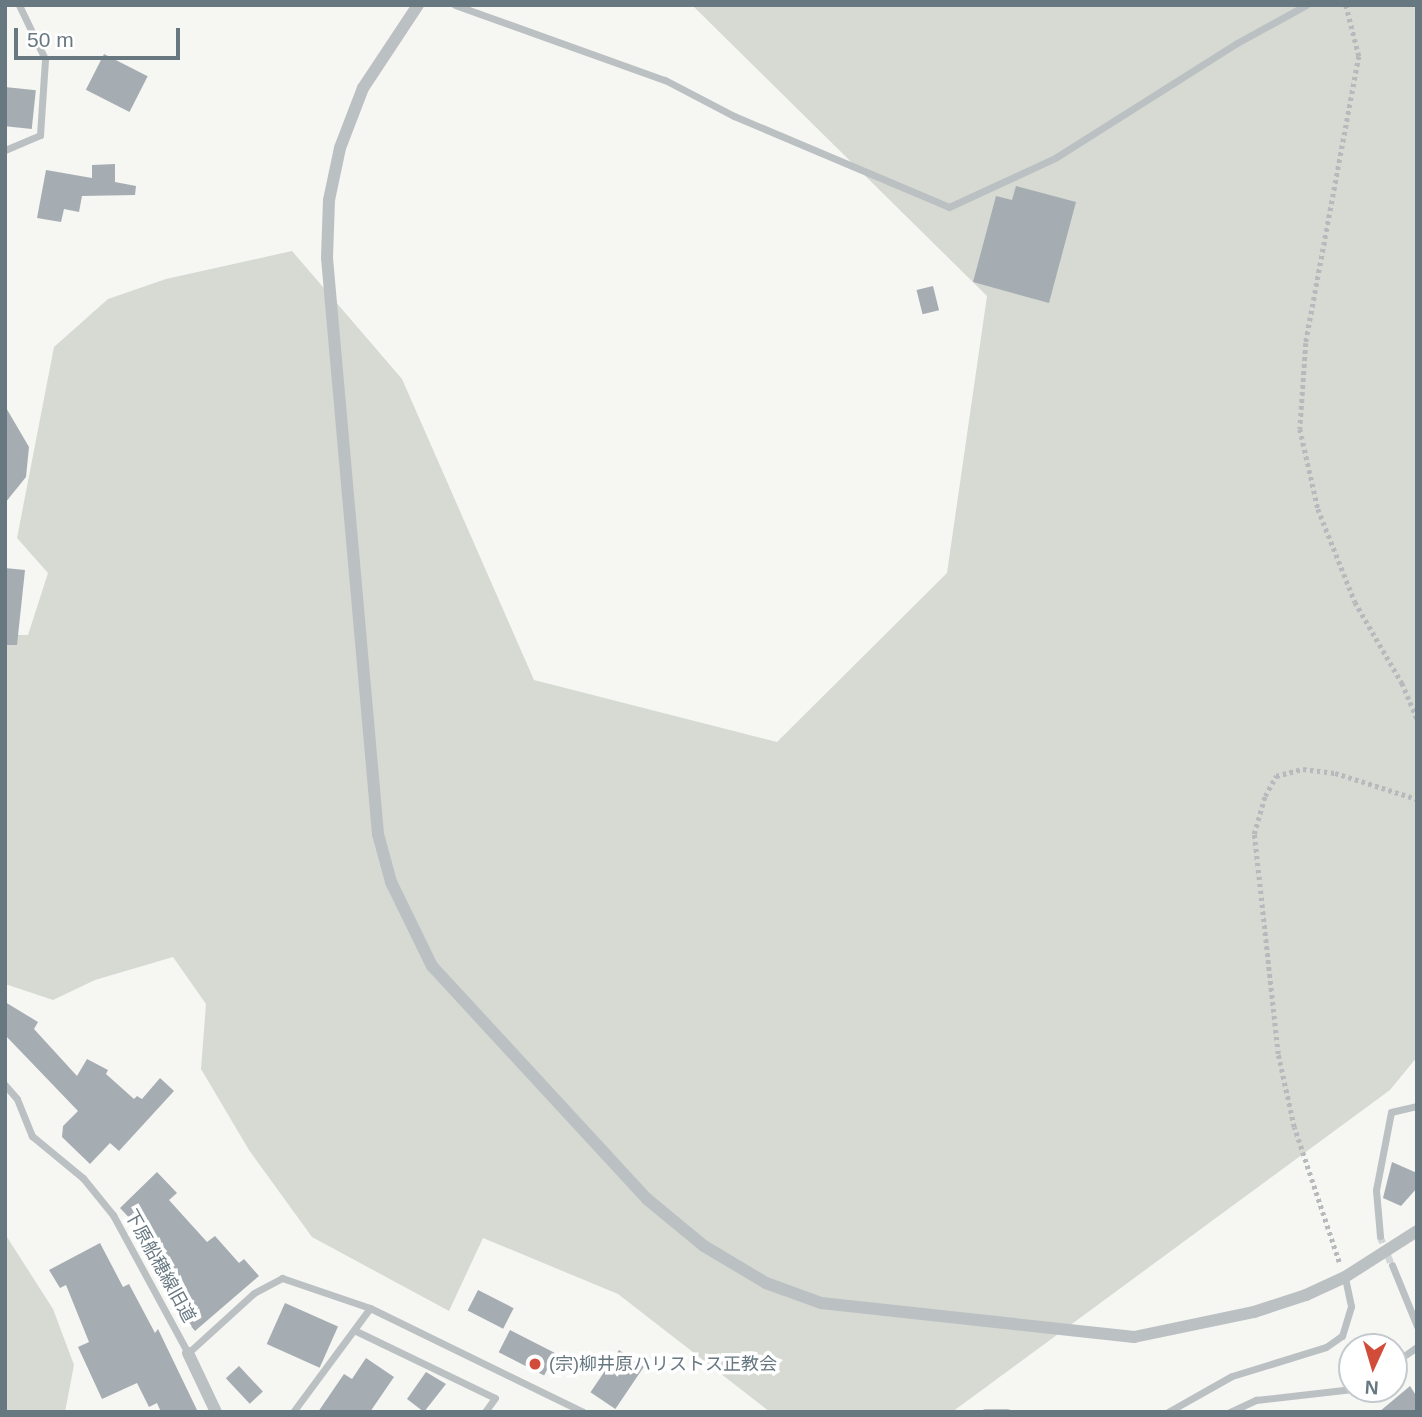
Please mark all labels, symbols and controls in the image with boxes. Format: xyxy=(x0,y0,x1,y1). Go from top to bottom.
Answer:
scale bar xyxy=(18,14,184,58)
text: 50 m xyxy=(27,28,74,51)
street label: 下原船穂線旧道 xyxy=(120,1206,200,1326)
north arrow xyxy=(1338,1333,1408,1403)
place label: (宗)柳井原ハリストス正教会 xyxy=(549,1353,777,1375)
marker: (宗)柳井原ハリストス正教会 xyxy=(527,1356,543,1372)
text: N xyxy=(1364,1376,1379,1398)

